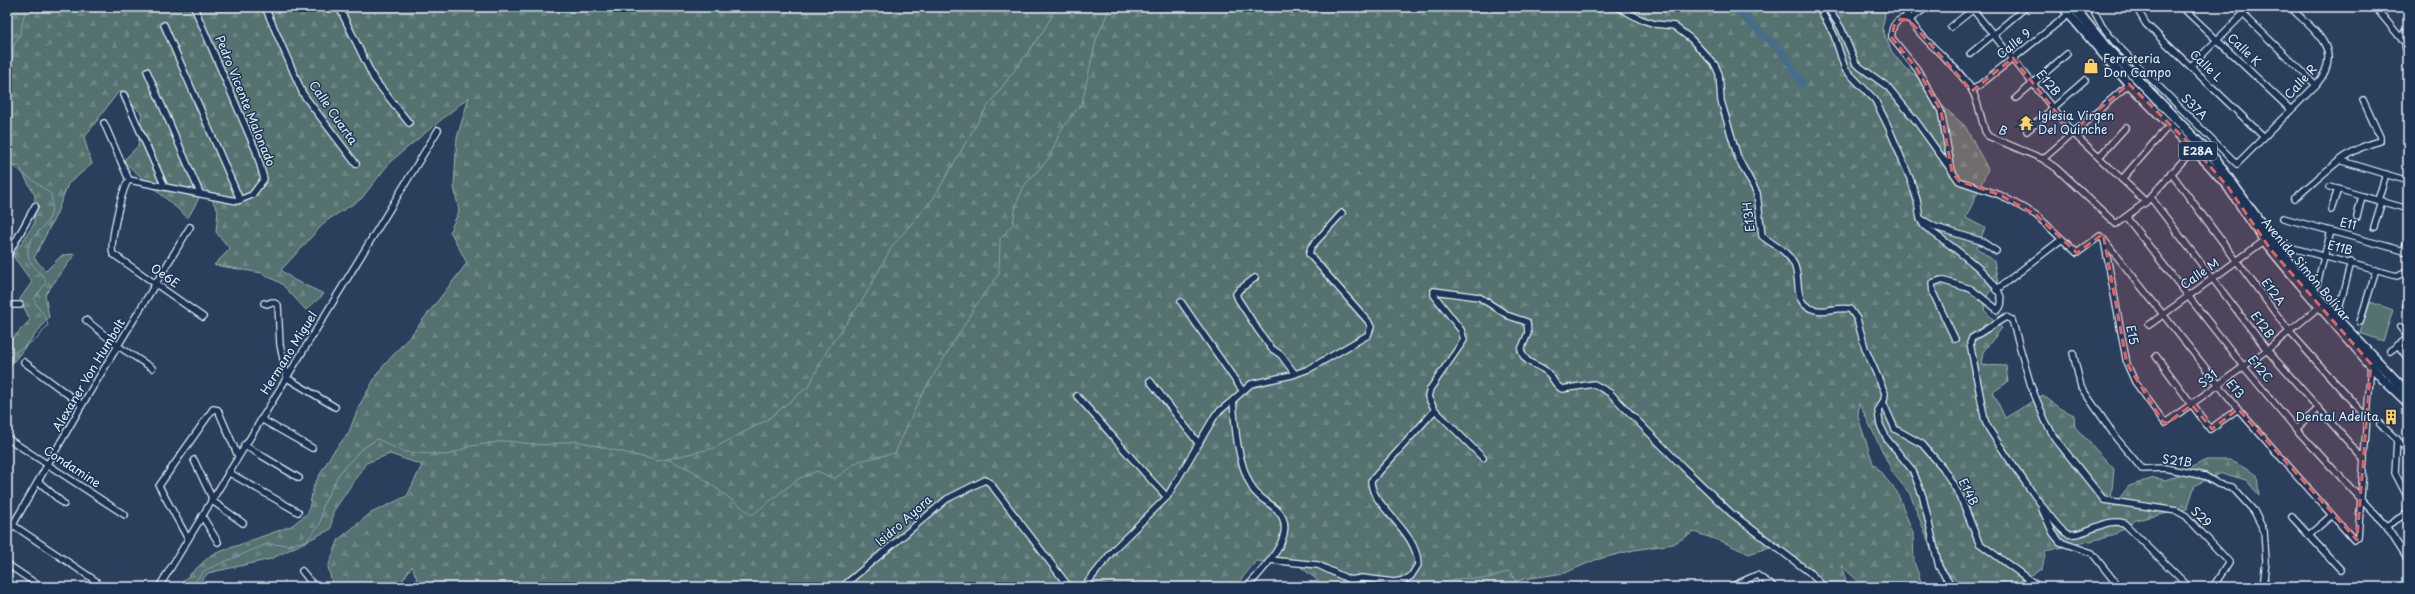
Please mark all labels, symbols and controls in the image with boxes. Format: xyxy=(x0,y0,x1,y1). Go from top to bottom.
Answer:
street label: Calle 9 xyxy=(1992,24,2034,63)
street label: Calle K xyxy=(2224,29,2266,70)
street label: Pedro Vicente Malonado xyxy=(211,32,281,169)
street label: Calle L xyxy=(2186,45,2227,86)
place label: Ferreteria Don Campo xyxy=(2103,49,2171,81)
shop icon: Ferreteria Don Campo xyxy=(2082,57,2100,75)
street label: Calle R xyxy=(2280,60,2321,103)
street label: E12B xyxy=(2032,65,2065,100)
street label: Calle Cuarta xyxy=(305,77,363,148)
street label: S37A xyxy=(2177,89,2212,124)
place label: Iglesia Virgen Del Quinche xyxy=(2038,106,2114,138)
temple icon: Iglesia Virgen Del Quinche xyxy=(2017,114,2035,132)
street label: B xyxy=(1996,120,2011,140)
road number: E28A xyxy=(2179,142,2217,160)
street label: E13H xyxy=(1737,201,1759,233)
street label: E11 xyxy=(2338,212,2358,234)
street label: Avenida Simón Bolívar xyxy=(2258,214,2356,326)
street label: E11B xyxy=(2326,235,2355,259)
street label: Calle M xyxy=(2176,253,2223,293)
street label: Oe6E xyxy=(147,259,184,292)
street label: E12A xyxy=(2257,274,2290,309)
street label: Hermano Miguel xyxy=(255,307,321,398)
street label: E12B xyxy=(2247,307,2279,342)
street label: Alexaner Von Humbolt xyxy=(47,315,129,434)
street label: E15 xyxy=(2122,323,2144,346)
street label: E12C xyxy=(2244,351,2278,386)
street label: S31 xyxy=(2194,365,2221,391)
street label: E13 xyxy=(2222,375,2249,402)
place label: Dental Adelita xyxy=(2296,407,2379,425)
building icon: Dental Adelita xyxy=(2382,408,2400,426)
street label: Condamine xyxy=(40,441,105,492)
street label: S21B xyxy=(2161,449,2193,471)
street label: E14B xyxy=(1955,475,1983,508)
street label: Isidro Ayora xyxy=(871,490,936,550)
street label: S29 xyxy=(2187,502,2216,531)

